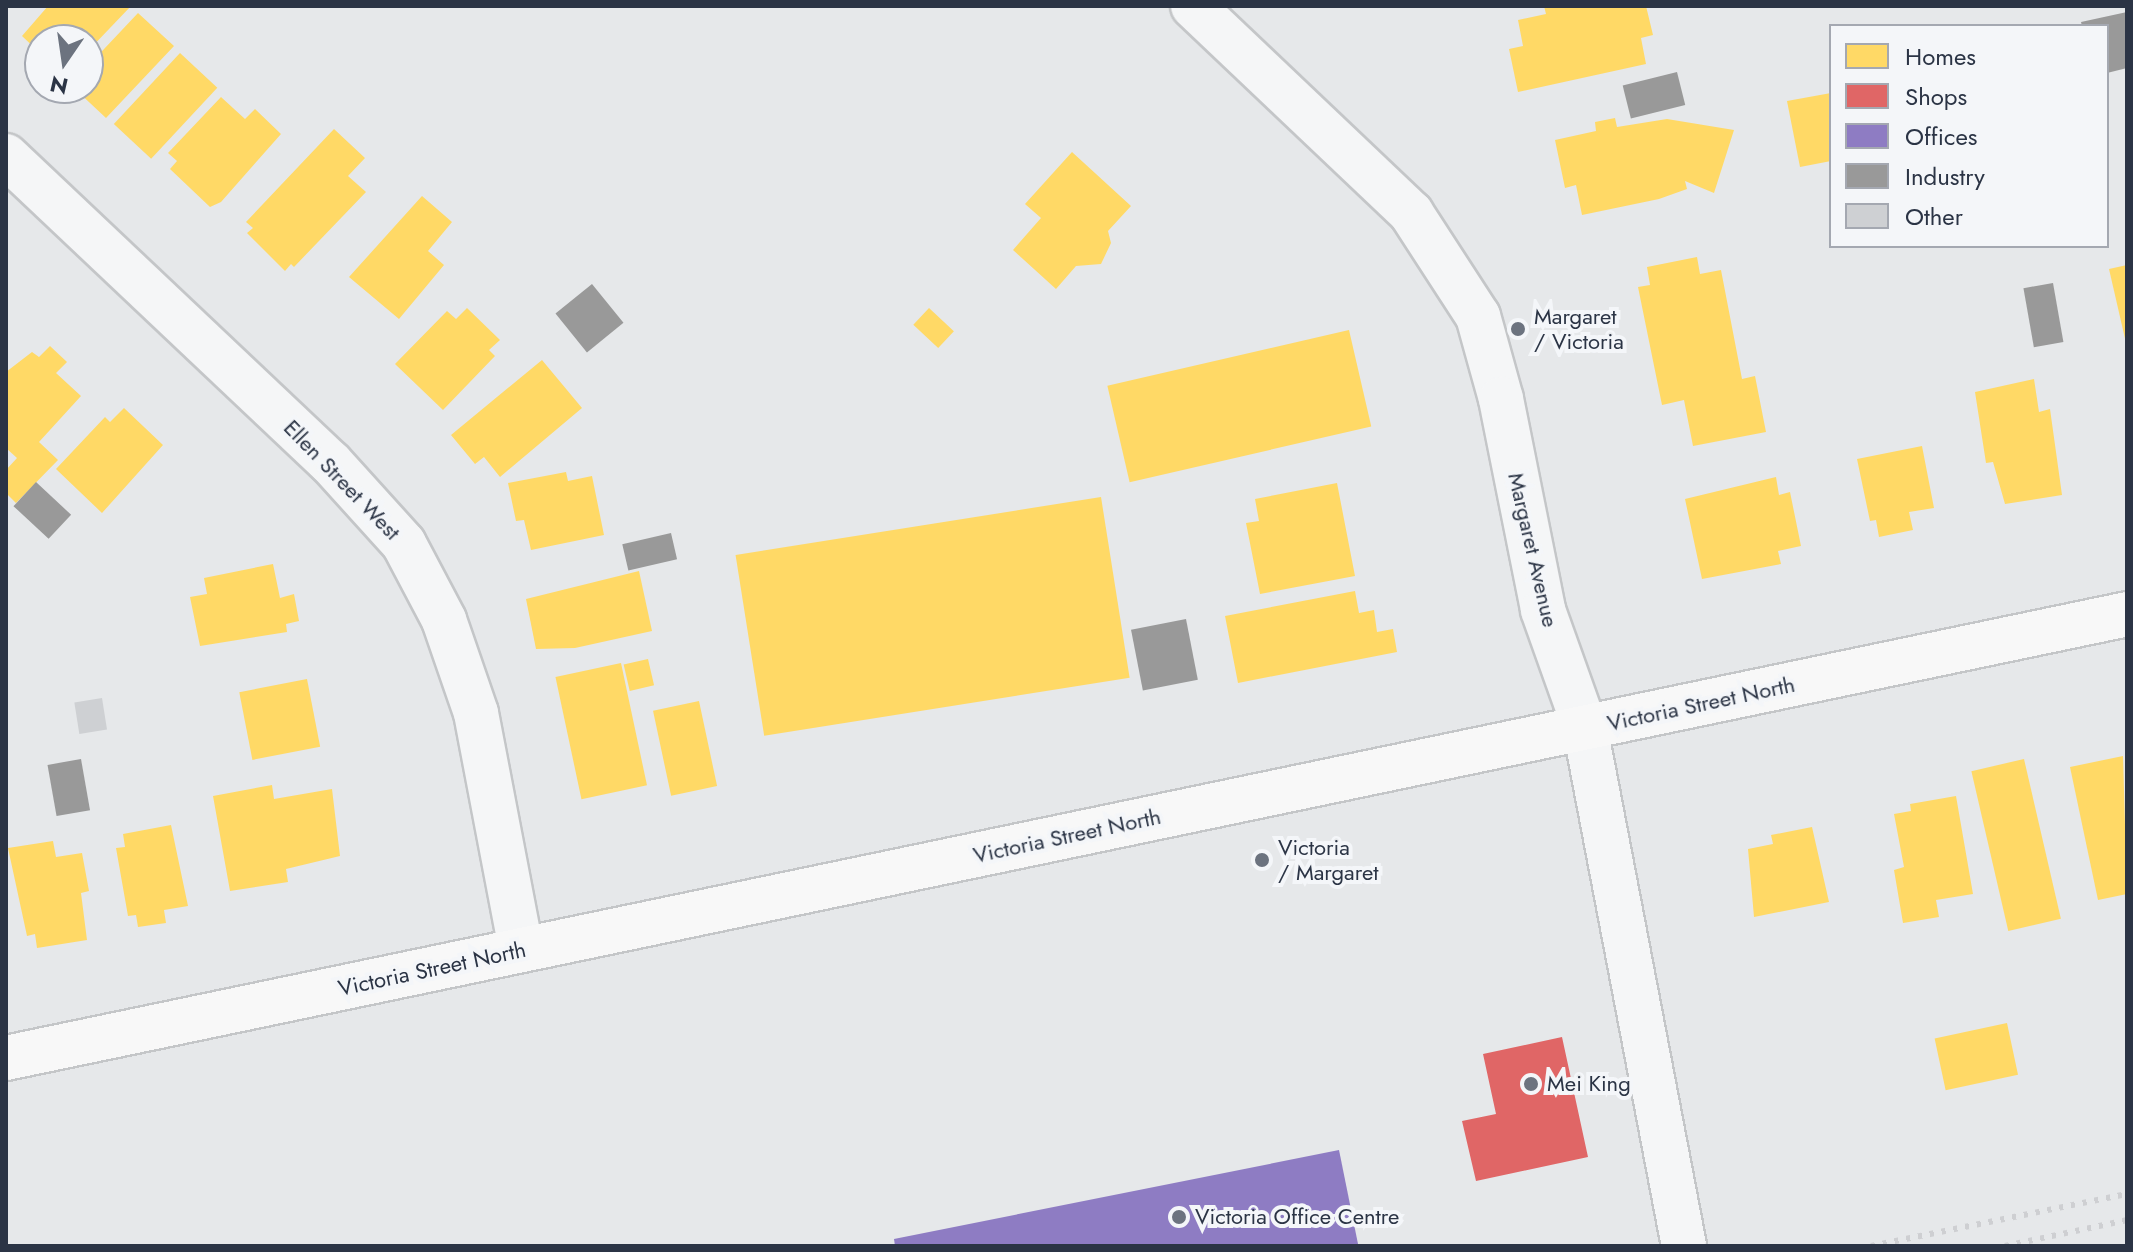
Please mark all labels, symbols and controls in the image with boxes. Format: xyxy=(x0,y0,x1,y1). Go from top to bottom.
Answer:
north arrow xyxy=(24,24,104,104)
legend xyxy=(1829,24,2109,248)
text: Homes xyxy=(1905,39,1976,74)
text: N xyxy=(47,68,71,103)
text: Shops xyxy=(1905,79,1967,114)
text: Offices xyxy=(1905,119,1977,154)
text: Industry xyxy=(1905,159,1985,194)
text: Other xyxy=(1905,199,1963,234)
place label: Margaret / Victoria xyxy=(1534,303,1624,354)
marker: Margaret / Victoria xyxy=(1509,320,1527,338)
street label: Ellen Street West xyxy=(278,415,406,545)
street label: Margaret Avenue xyxy=(1502,470,1564,630)
street label: Victoria Street North xyxy=(1605,671,1797,737)
street label: Victoria Street North xyxy=(971,803,1163,869)
place label: Victoria / Margaret xyxy=(1278,834,1378,886)
marker: Victoria / Margaret xyxy=(1253,851,1271,869)
street label: Victoria Street North xyxy=(336,936,528,1002)
place label: Mei King xyxy=(1547,1071,1631,1097)
marker: Mei King xyxy=(1522,1075,1540,1093)
place label: Victoria Office Centre xyxy=(1195,1204,1399,1230)
marker: Victoria Office Centre xyxy=(1170,1208,1188,1226)

